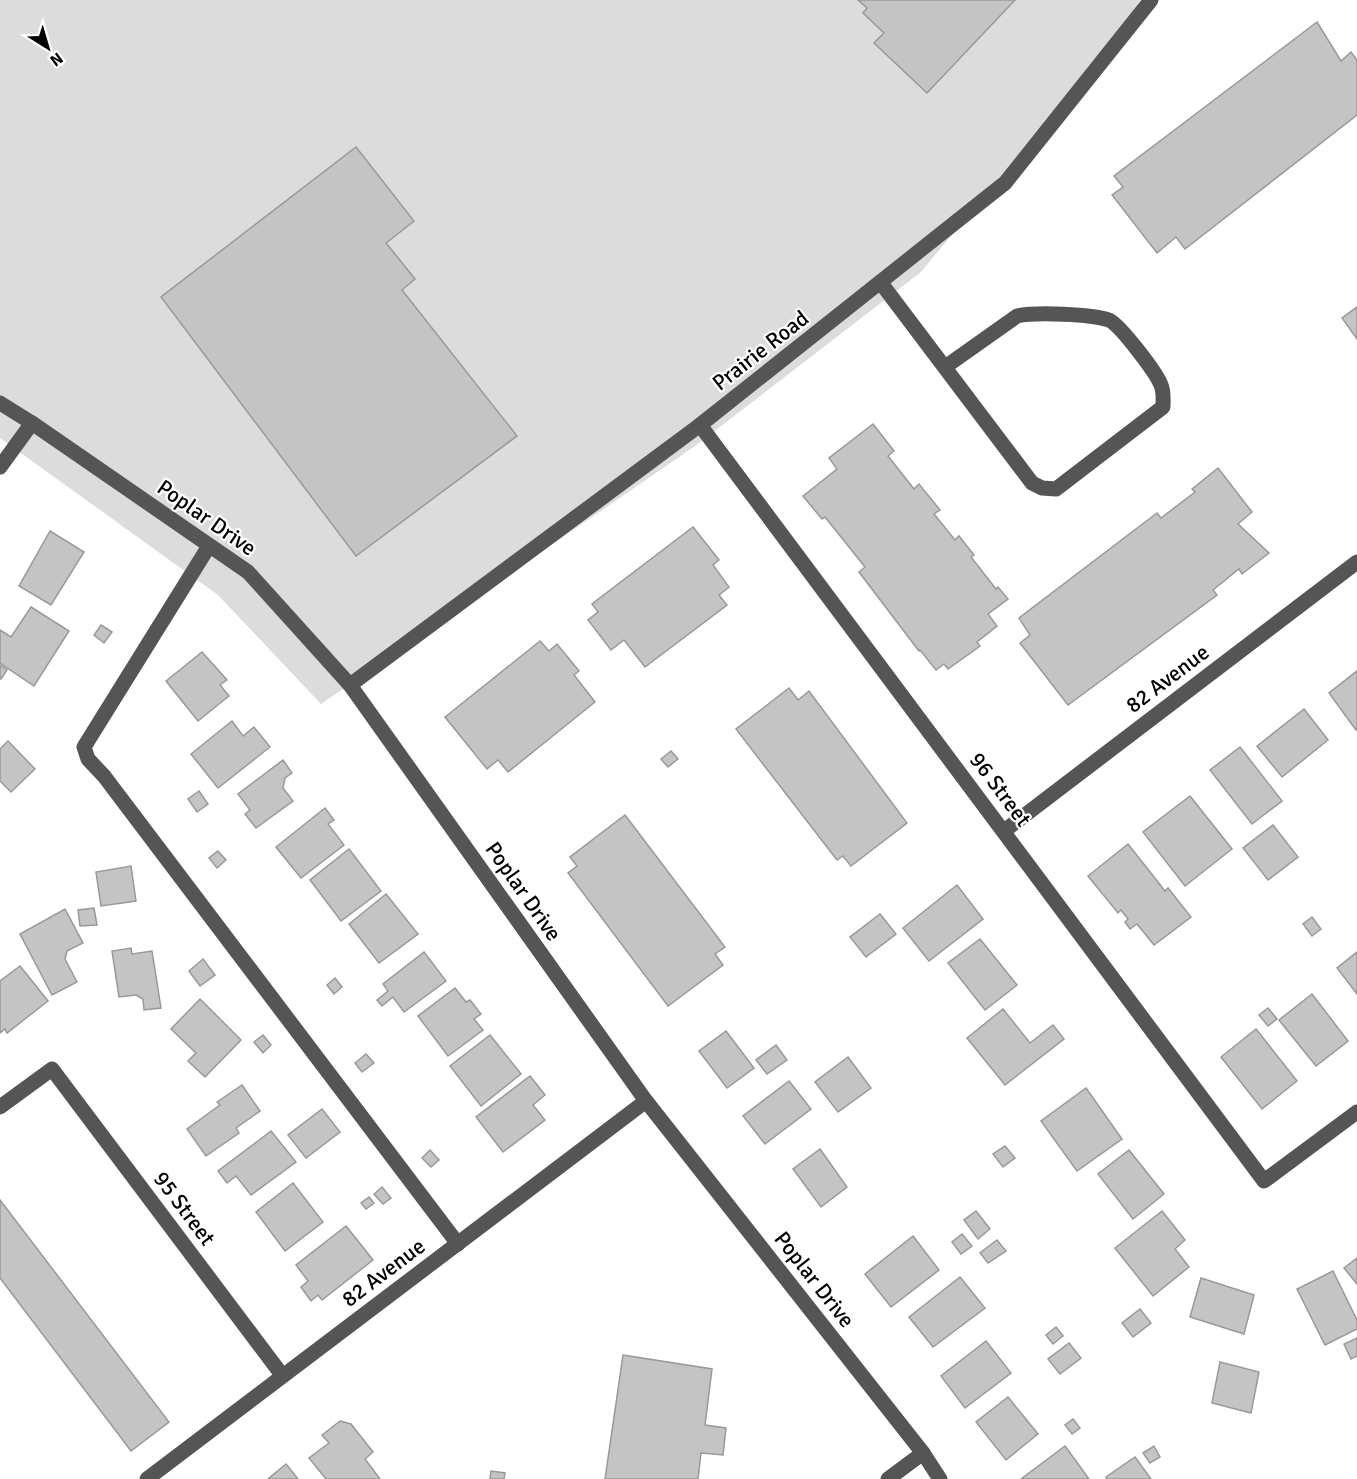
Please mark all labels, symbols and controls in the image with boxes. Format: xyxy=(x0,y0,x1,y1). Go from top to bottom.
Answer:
north arrow xyxy=(18,18,78,78)
text: N xyxy=(46,48,67,71)
street label: Prairie Road xyxy=(707,304,814,396)
street label: Poplar Drive xyxy=(152,473,261,561)
street label: 82 Avenue xyxy=(1120,638,1214,718)
street label: 96 Street xyxy=(964,747,1037,832)
street label: Poplar Drive xyxy=(480,837,568,946)
street label: 95 Street xyxy=(148,1166,221,1251)
street label: Poplar Drive xyxy=(769,1226,861,1333)
street label: 82 Avenue xyxy=(336,1232,430,1312)

